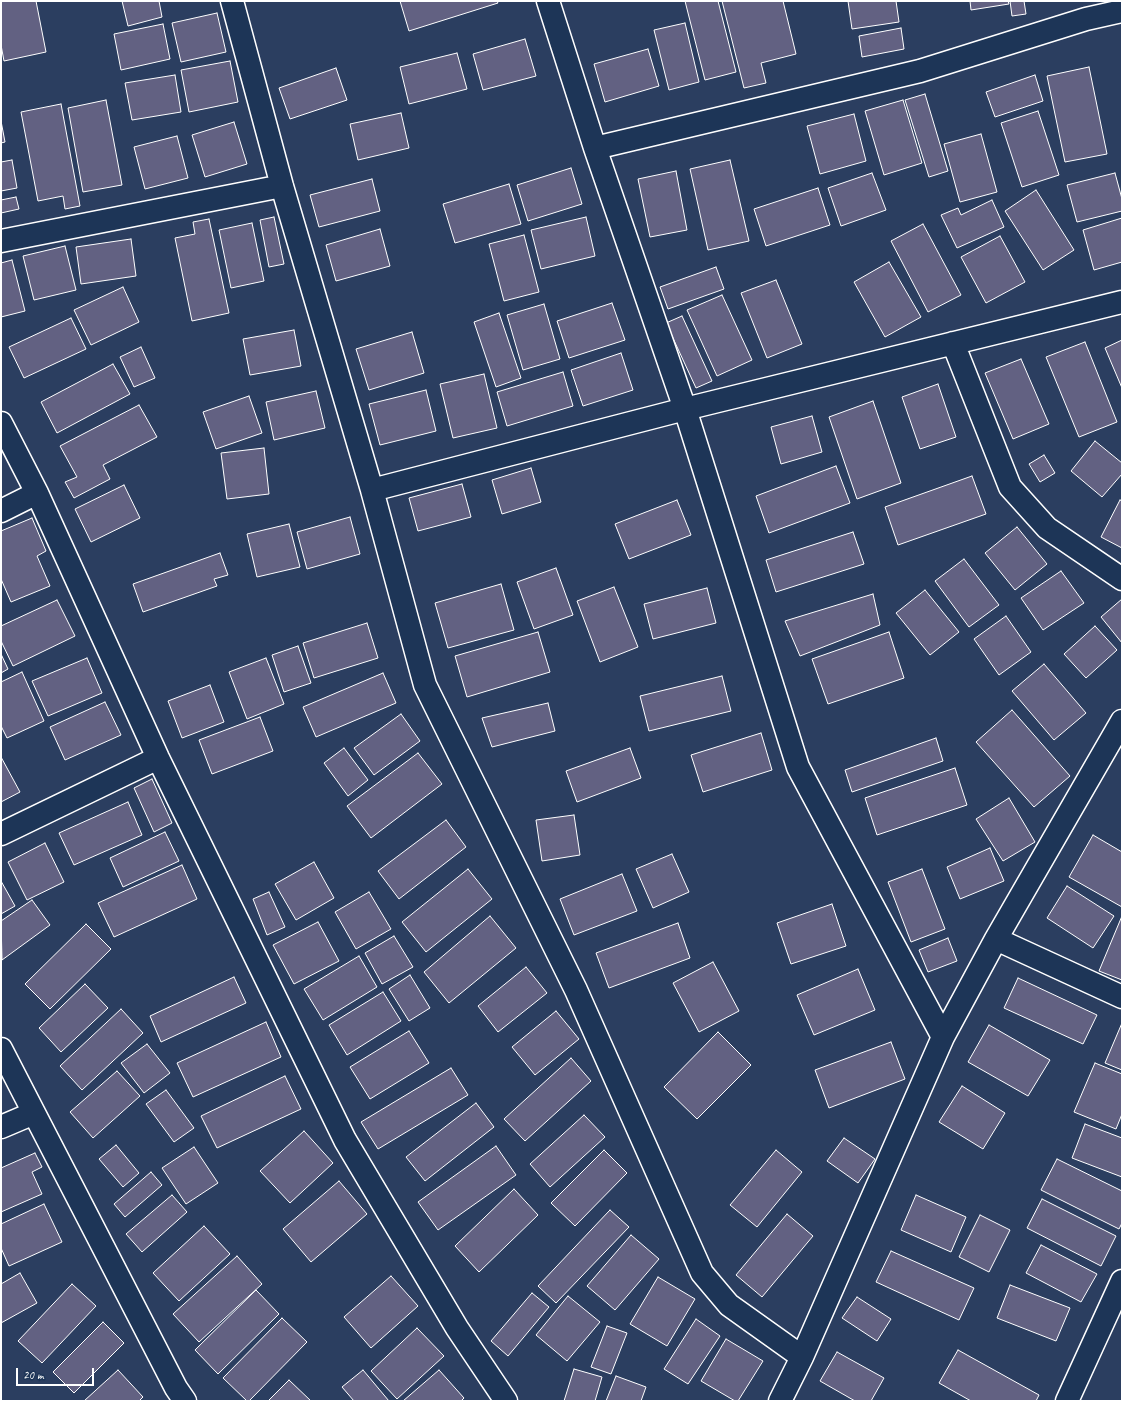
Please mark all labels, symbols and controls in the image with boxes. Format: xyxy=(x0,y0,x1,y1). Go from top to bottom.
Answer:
scale bar xyxy=(18,1360,96,1386)
text: 20 m xyxy=(23,1367,43,1383)

